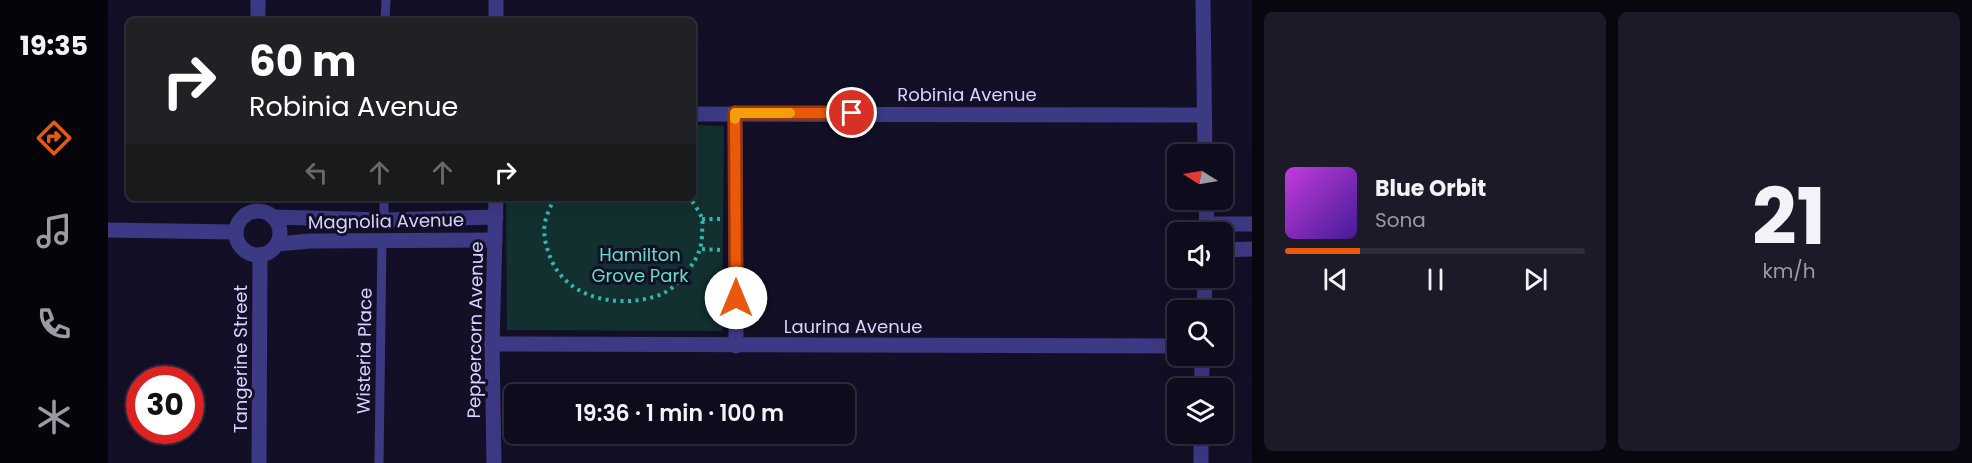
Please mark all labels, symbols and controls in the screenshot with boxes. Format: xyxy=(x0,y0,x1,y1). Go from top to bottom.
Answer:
text: 19:35 xyxy=(20,27,88,64)
text: 60 m xyxy=(249,32,357,91)
icon: right xyxy=(150,42,228,120)
street label: Robinia Avenue xyxy=(897,82,1037,107)
pin xyxy=(826,87,877,138)
text: Robinia Avenue xyxy=(249,88,458,125)
icon: arrive xyxy=(835,96,868,129)
icon: directions xyxy=(33,117,75,159)
north arrow xyxy=(1167,144,1233,210)
map controls xyxy=(1167,144,1233,444)
icon: left xyxy=(300,156,333,189)
icon: ahead xyxy=(363,156,396,189)
icon: ahead xyxy=(426,156,459,189)
icon: right xyxy=(489,156,522,189)
text: 21 xyxy=(1752,162,1826,271)
text: Blue Orbit xyxy=(1375,173,1486,204)
text: Sona xyxy=(1375,206,1426,234)
street label: Magnolia Avenue xyxy=(308,207,464,235)
icon: music xyxy=(33,210,75,252)
button: sound xyxy=(1167,222,1233,288)
street label: Peppercorn Avenue xyxy=(461,241,489,419)
park label: Hamilton Grove Park xyxy=(592,242,689,288)
text: km/h xyxy=(1762,257,1816,285)
icon: previous xyxy=(1319,263,1352,296)
icon: pause xyxy=(1419,263,1452,296)
icon: next xyxy=(1519,263,1552,296)
position arrow xyxy=(704,266,768,330)
street label: Tangerine Street xyxy=(228,285,253,433)
street label: Wisteria Place xyxy=(350,288,378,414)
button: search xyxy=(1167,300,1233,366)
icon: phone xyxy=(33,303,75,345)
street label: Laurina Avenue xyxy=(784,314,922,339)
speed limit sign: 30 xyxy=(126,366,204,444)
button: layers xyxy=(1167,378,1233,444)
icon: climate xyxy=(33,396,75,438)
text: 19:36 · 1 min · 100 m xyxy=(575,398,784,429)

